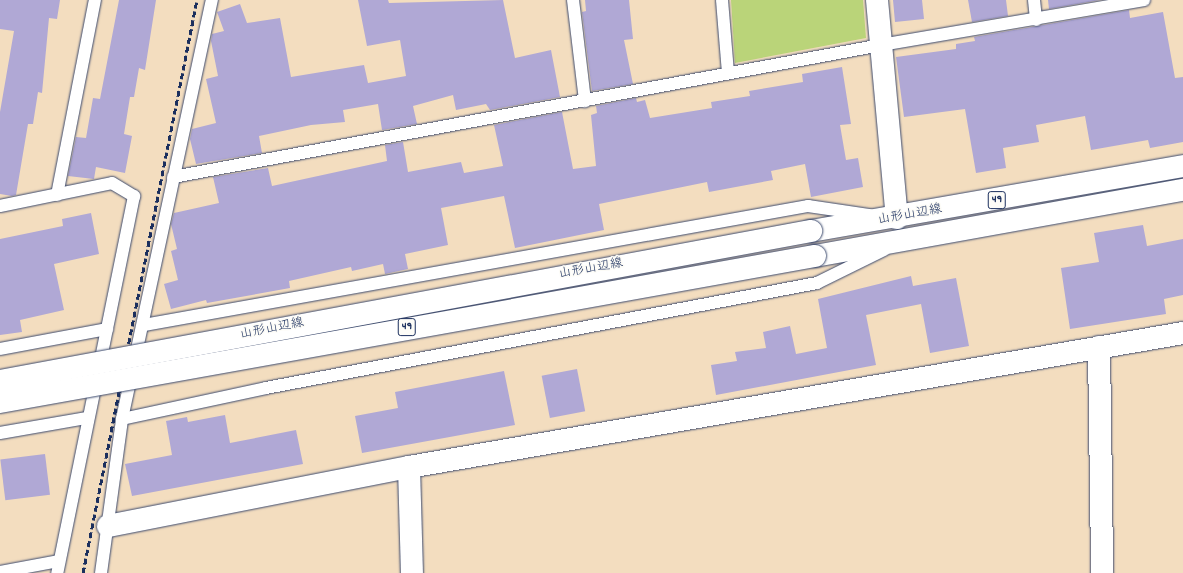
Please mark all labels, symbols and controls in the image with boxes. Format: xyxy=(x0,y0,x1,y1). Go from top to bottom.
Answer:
road number: 49 xyxy=(987,190,1007,210)
street label: 山形山辺線 xyxy=(877,203,943,229)
street label: 山形山辺線 xyxy=(558,257,624,283)
street label: 山形山辺線 xyxy=(239,316,305,344)
road number: 49 xyxy=(397,317,417,337)

